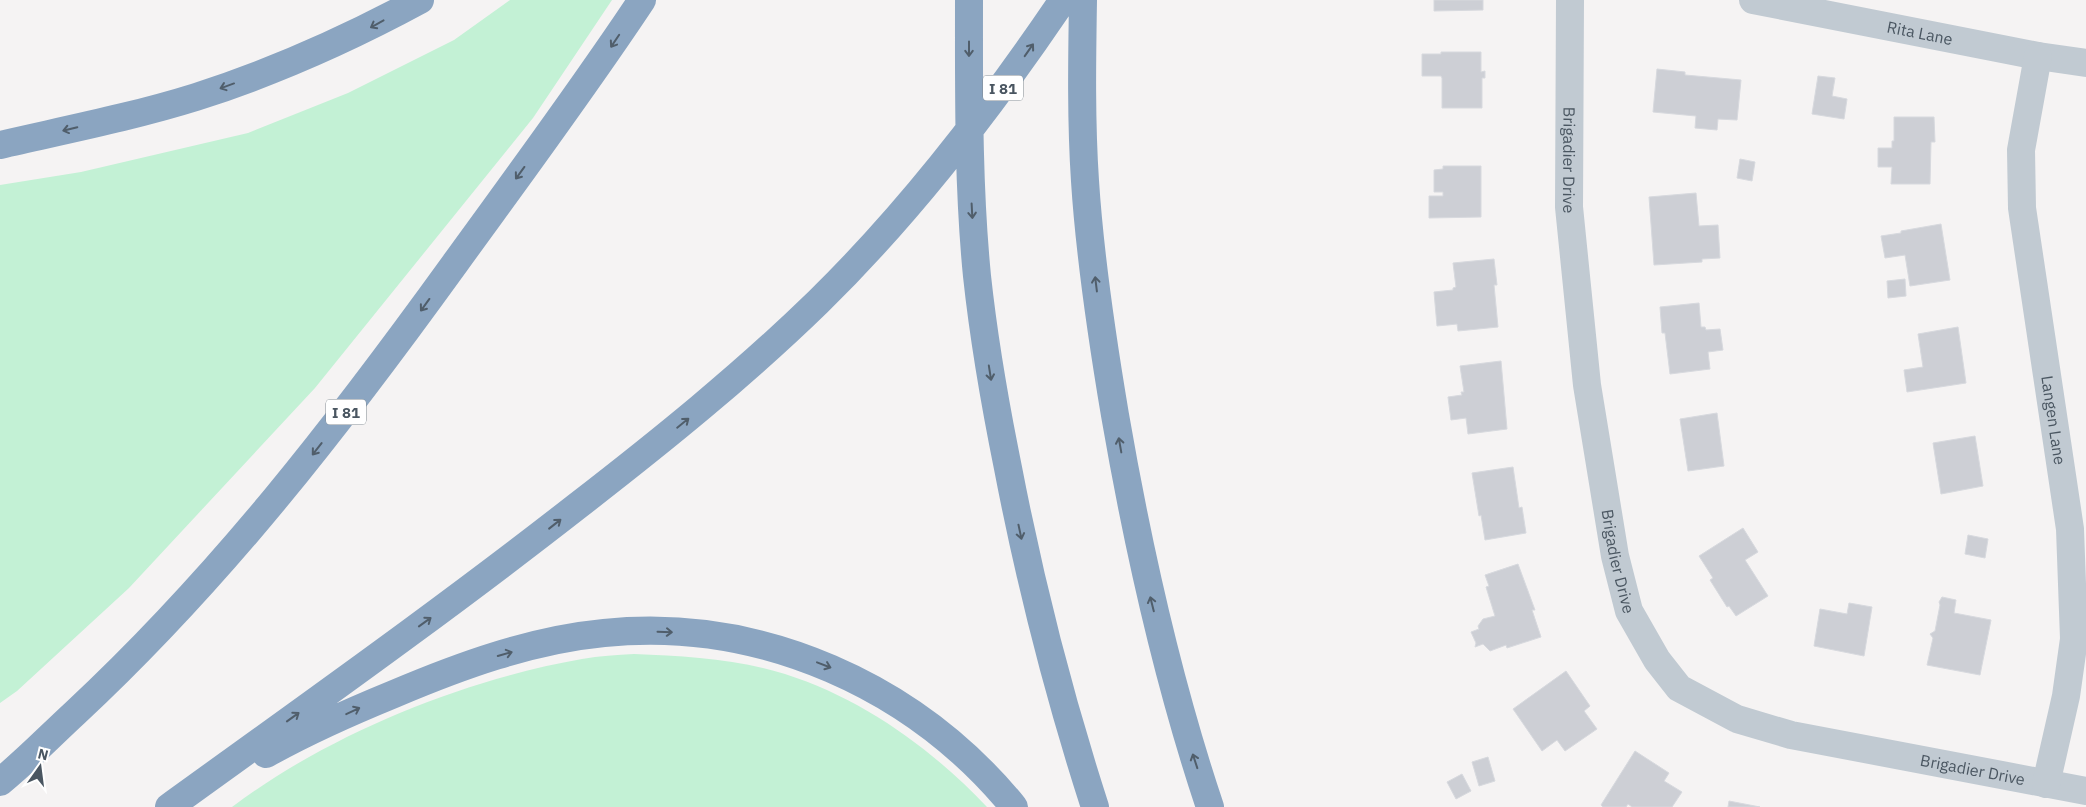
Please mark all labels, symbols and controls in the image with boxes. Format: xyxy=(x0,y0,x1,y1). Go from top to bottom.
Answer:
street label: Rita Lane xyxy=(1885,17,1955,49)
one-way arrow xyxy=(370,19,385,29)
one-way arrow xyxy=(610,33,620,47)
one-way arrow xyxy=(964,40,974,56)
one-way arrow xyxy=(1024,43,1034,57)
road number: I 81 xyxy=(983,76,1023,100)
one-way arrow xyxy=(220,82,235,91)
street label: Brigadier Drive xyxy=(1559,107,1580,214)
one-way arrow xyxy=(63,125,79,134)
one-way arrow xyxy=(515,166,526,179)
one-way arrow xyxy=(968,203,977,219)
one-way arrow xyxy=(1091,276,1101,292)
one-way arrow xyxy=(420,298,430,312)
one-way arrow xyxy=(986,364,996,380)
street label: Langen Lane xyxy=(2037,374,2070,466)
road number: I 81 xyxy=(326,400,366,424)
one-way arrow xyxy=(676,418,689,429)
one-way arrow xyxy=(1115,437,1125,453)
one-way arrow xyxy=(312,442,323,455)
street label: Brigadier Drive xyxy=(1597,508,1639,616)
one-way arrow xyxy=(548,519,562,529)
one-way arrow xyxy=(1016,524,1026,540)
one-way arrow xyxy=(1147,596,1156,612)
one-way arrow xyxy=(418,617,432,627)
one-way arrow xyxy=(657,627,673,636)
one-way arrow xyxy=(497,648,513,658)
one-way arrow xyxy=(815,661,831,670)
one-way arrow xyxy=(346,706,361,716)
one-way arrow xyxy=(286,712,300,722)
north arrow xyxy=(15,742,65,792)
text: N xyxy=(36,744,50,764)
street label: Brigadier Drive xyxy=(1919,750,2027,789)
one-way arrow xyxy=(1190,753,1199,769)

